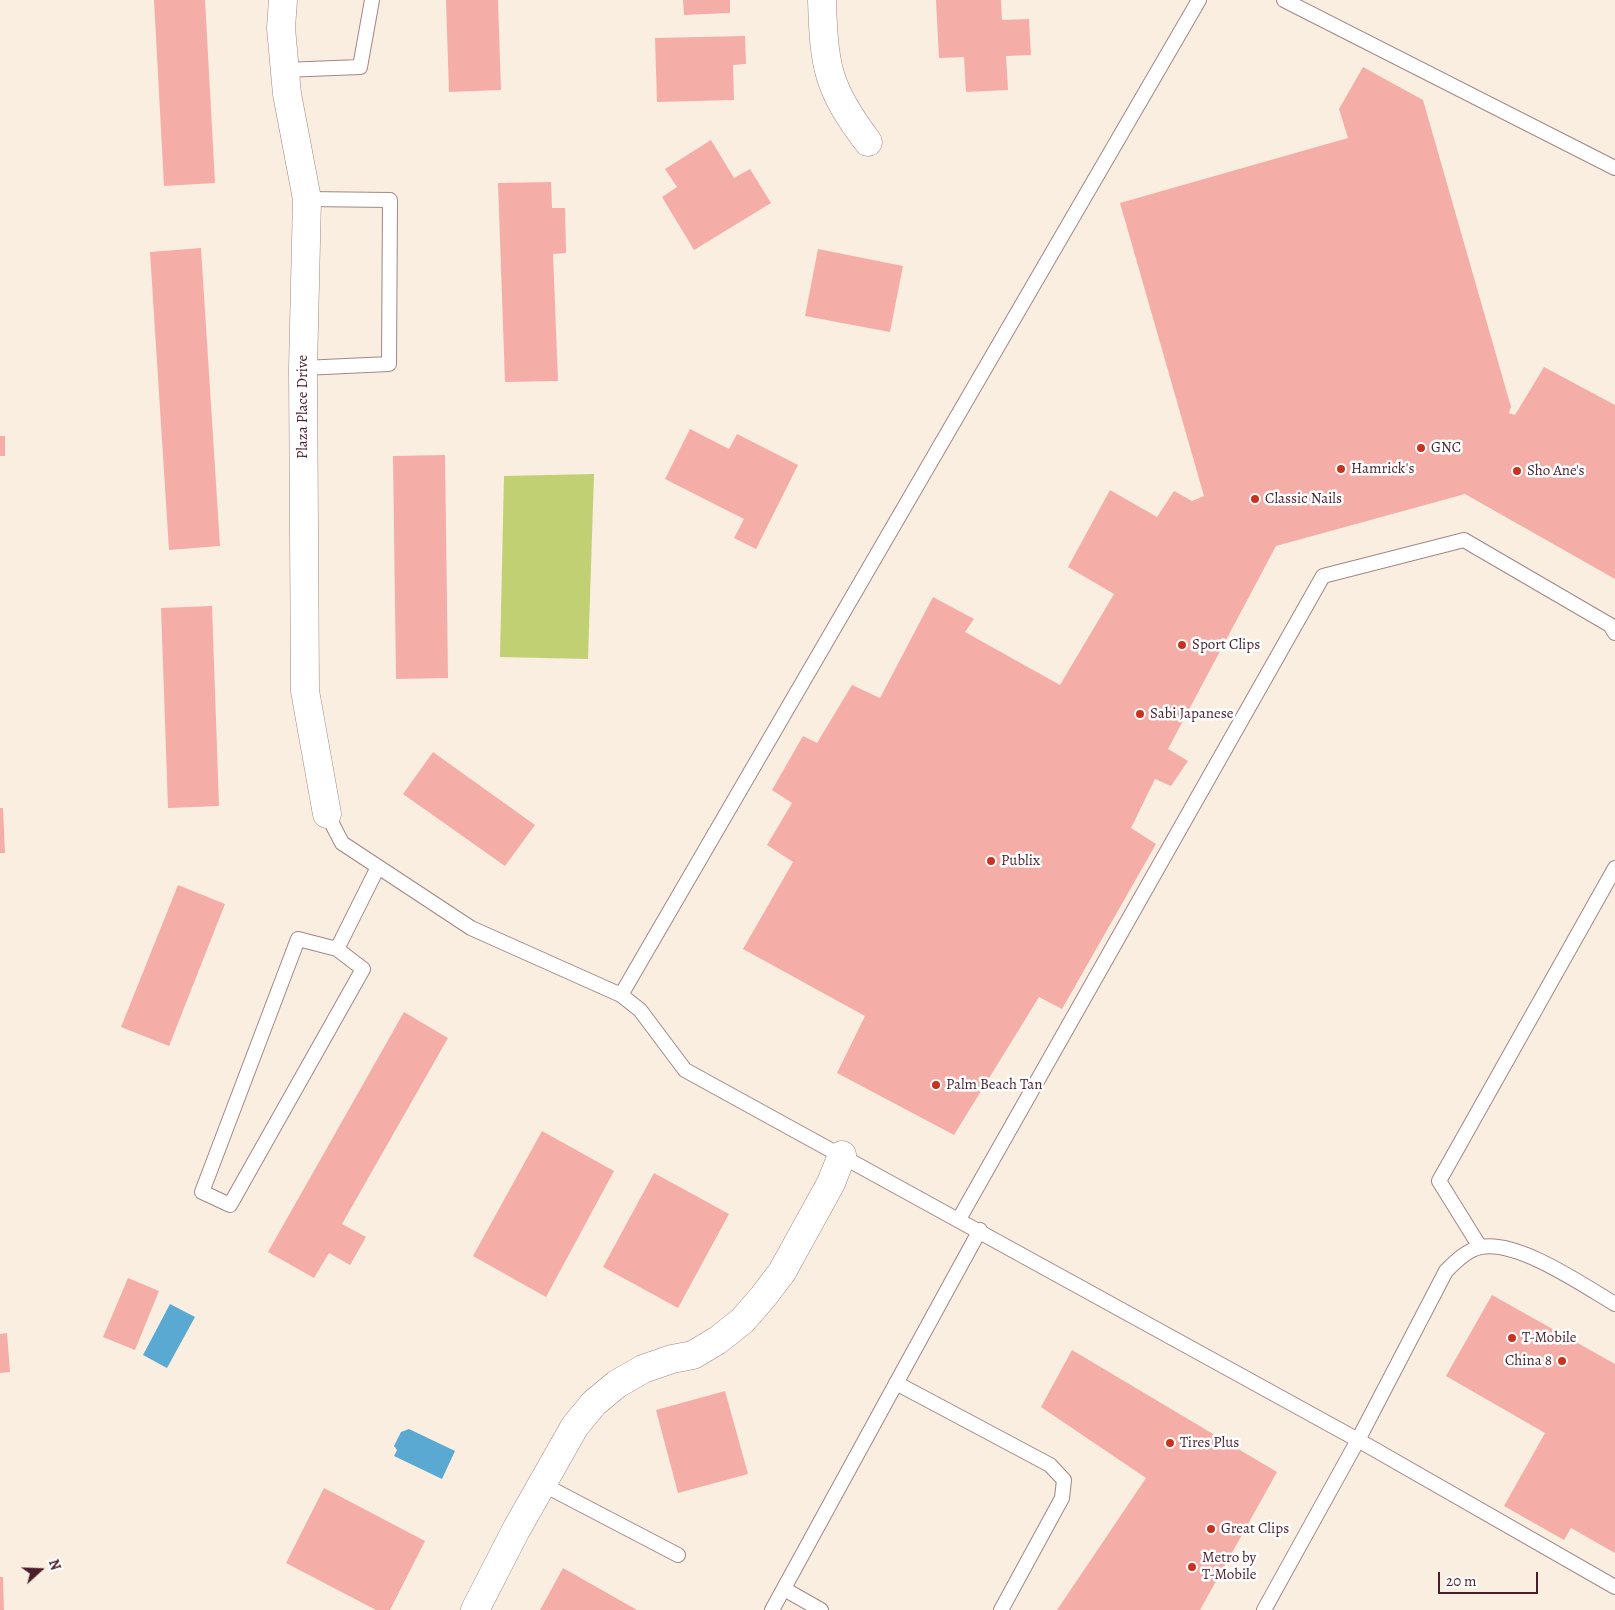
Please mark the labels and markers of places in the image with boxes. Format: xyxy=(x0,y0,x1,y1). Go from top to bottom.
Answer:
place label: GNC xyxy=(1431,439,1461,457)
marker: GNC xyxy=(1415,442,1427,454)
place label: Hamrick's xyxy=(1351,460,1415,478)
place label: Sho Ane's xyxy=(1527,462,1585,480)
marker: Hamrick's xyxy=(1335,463,1347,475)
marker: Sho Ane's xyxy=(1511,465,1523,477)
place label: Classic Nails xyxy=(1265,490,1342,508)
marker: Classic Nails xyxy=(1249,493,1261,505)
place label: Sport Clips xyxy=(1192,636,1260,654)
marker: Sport Clips xyxy=(1176,639,1188,651)
place label: Sabi Japanese xyxy=(1150,705,1234,723)
marker: Sabi Japanese xyxy=(1134,708,1146,720)
place label: Publix xyxy=(1001,852,1040,870)
marker: Publix xyxy=(985,855,997,867)
place label: Palm Beach Tan xyxy=(946,1076,1043,1094)
marker: Palm Beach Tan xyxy=(930,1079,942,1091)
place label: T-Mobile xyxy=(1522,1329,1576,1347)
marker: T-Mobile xyxy=(1506,1332,1518,1344)
place label: China 8 xyxy=(1505,1352,1552,1370)
marker: China 8 xyxy=(1556,1355,1568,1367)
place label: Tires Plus xyxy=(1180,1434,1239,1452)
marker: Tires Plus xyxy=(1164,1437,1176,1449)
place label: Great Clips xyxy=(1221,1520,1289,1538)
marker: Great Clips xyxy=(1205,1523,1217,1535)
place label: Metro by T-Mobile xyxy=(1202,1549,1256,1584)
marker: Metro by T-Mobile xyxy=(1186,1561,1198,1573)

